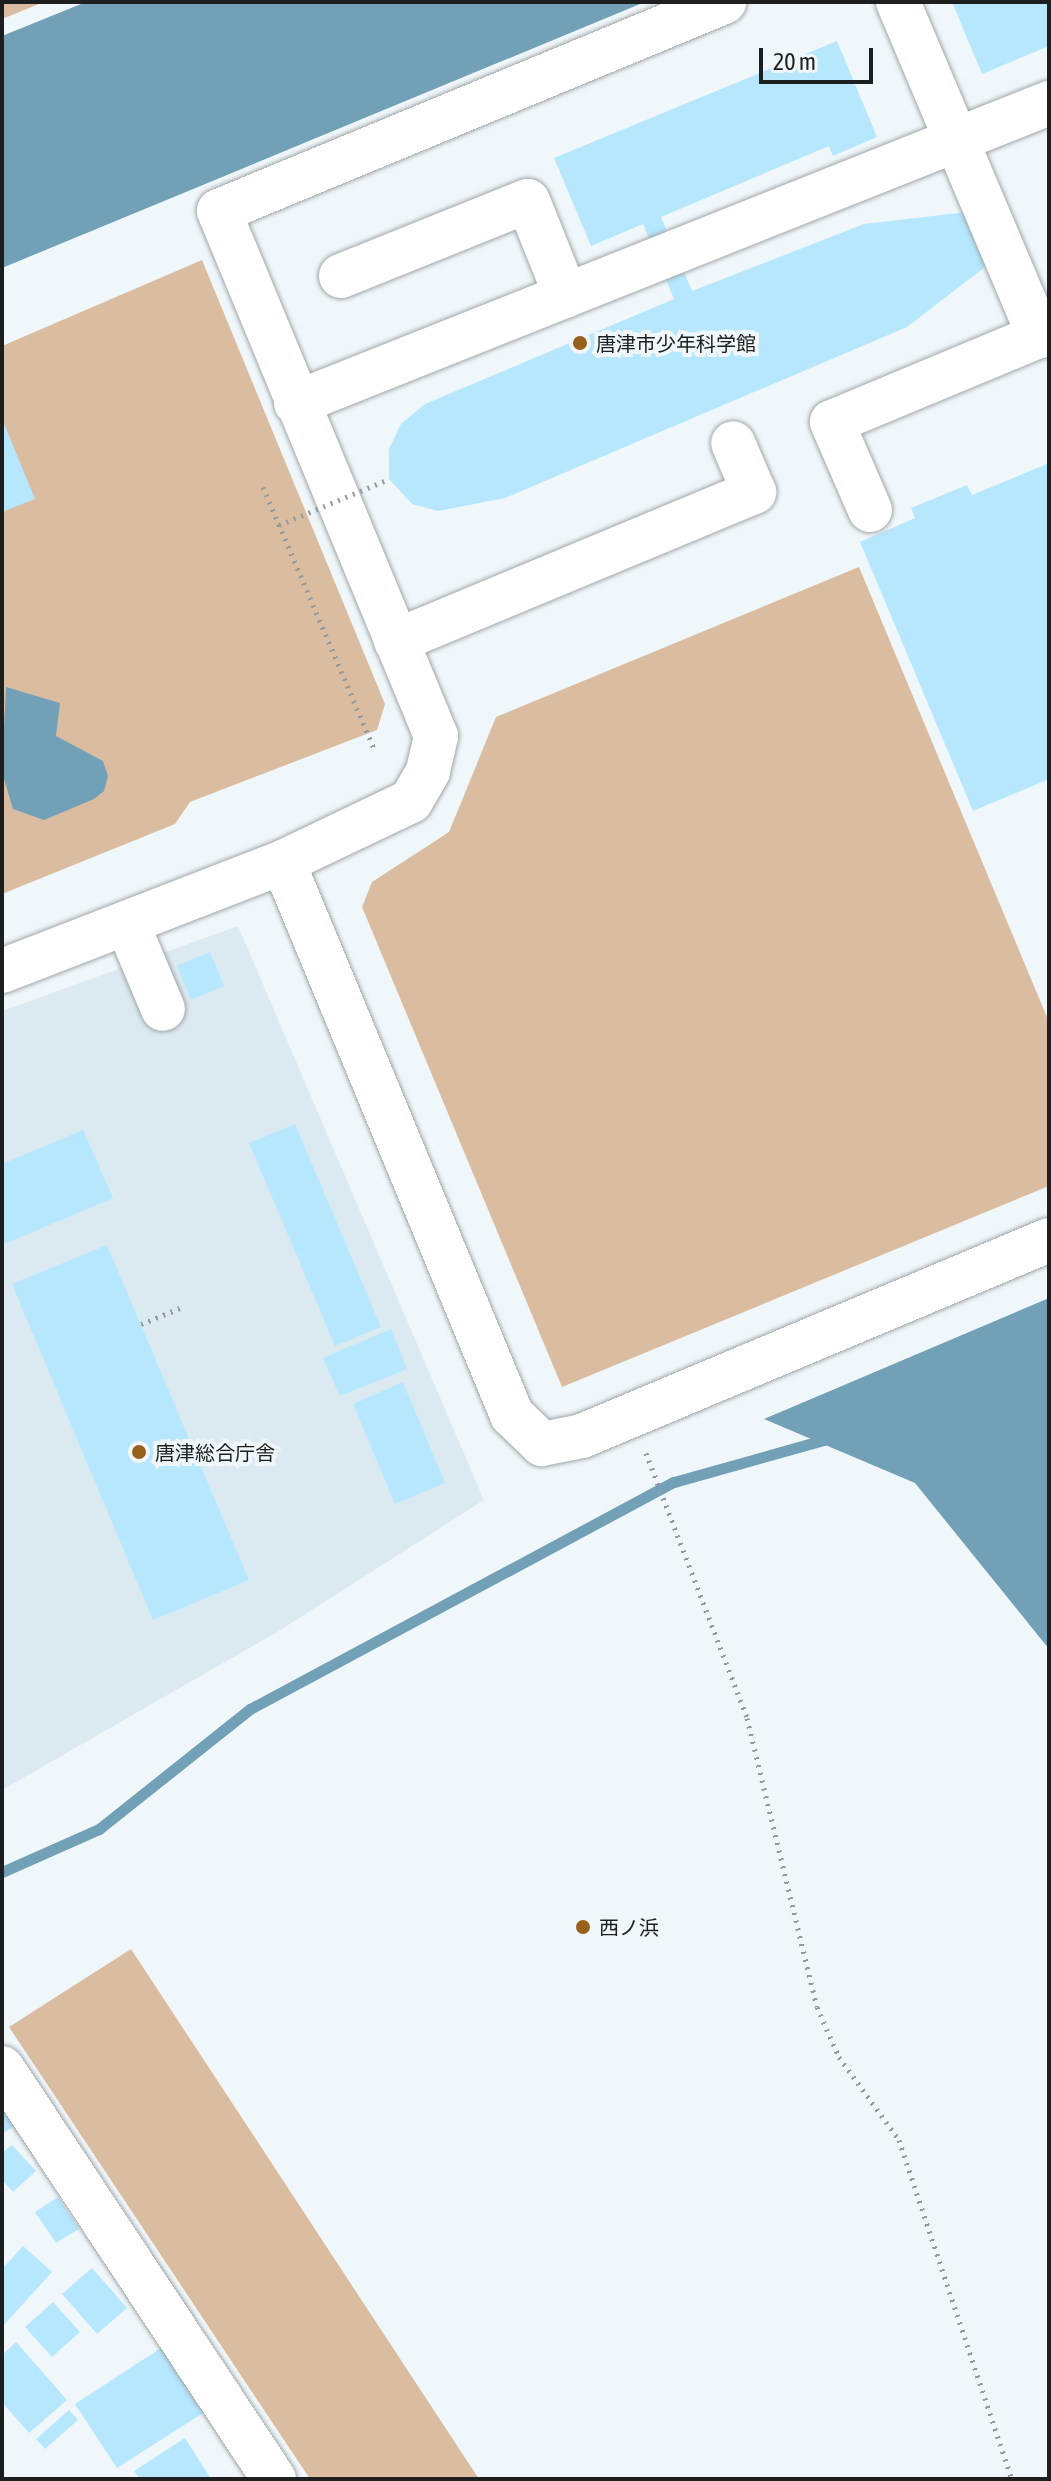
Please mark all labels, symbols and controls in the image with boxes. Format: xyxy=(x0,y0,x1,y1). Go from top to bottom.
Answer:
scale bar xyxy=(763,32,877,82)
text: 20 m xyxy=(773,48,816,75)
place label: 唐津市少年科学館 xyxy=(596,331,756,355)
marker: 唐津市少年科学館 xyxy=(571,334,589,352)
place label: 唐津総合庁舎 xyxy=(155,1440,275,1464)
marker: 唐津総合庁舎 xyxy=(130,1443,148,1461)
place label: 西ノ浜 xyxy=(599,1915,659,1939)
marker: 西ノ浜 xyxy=(574,1918,592,1936)

